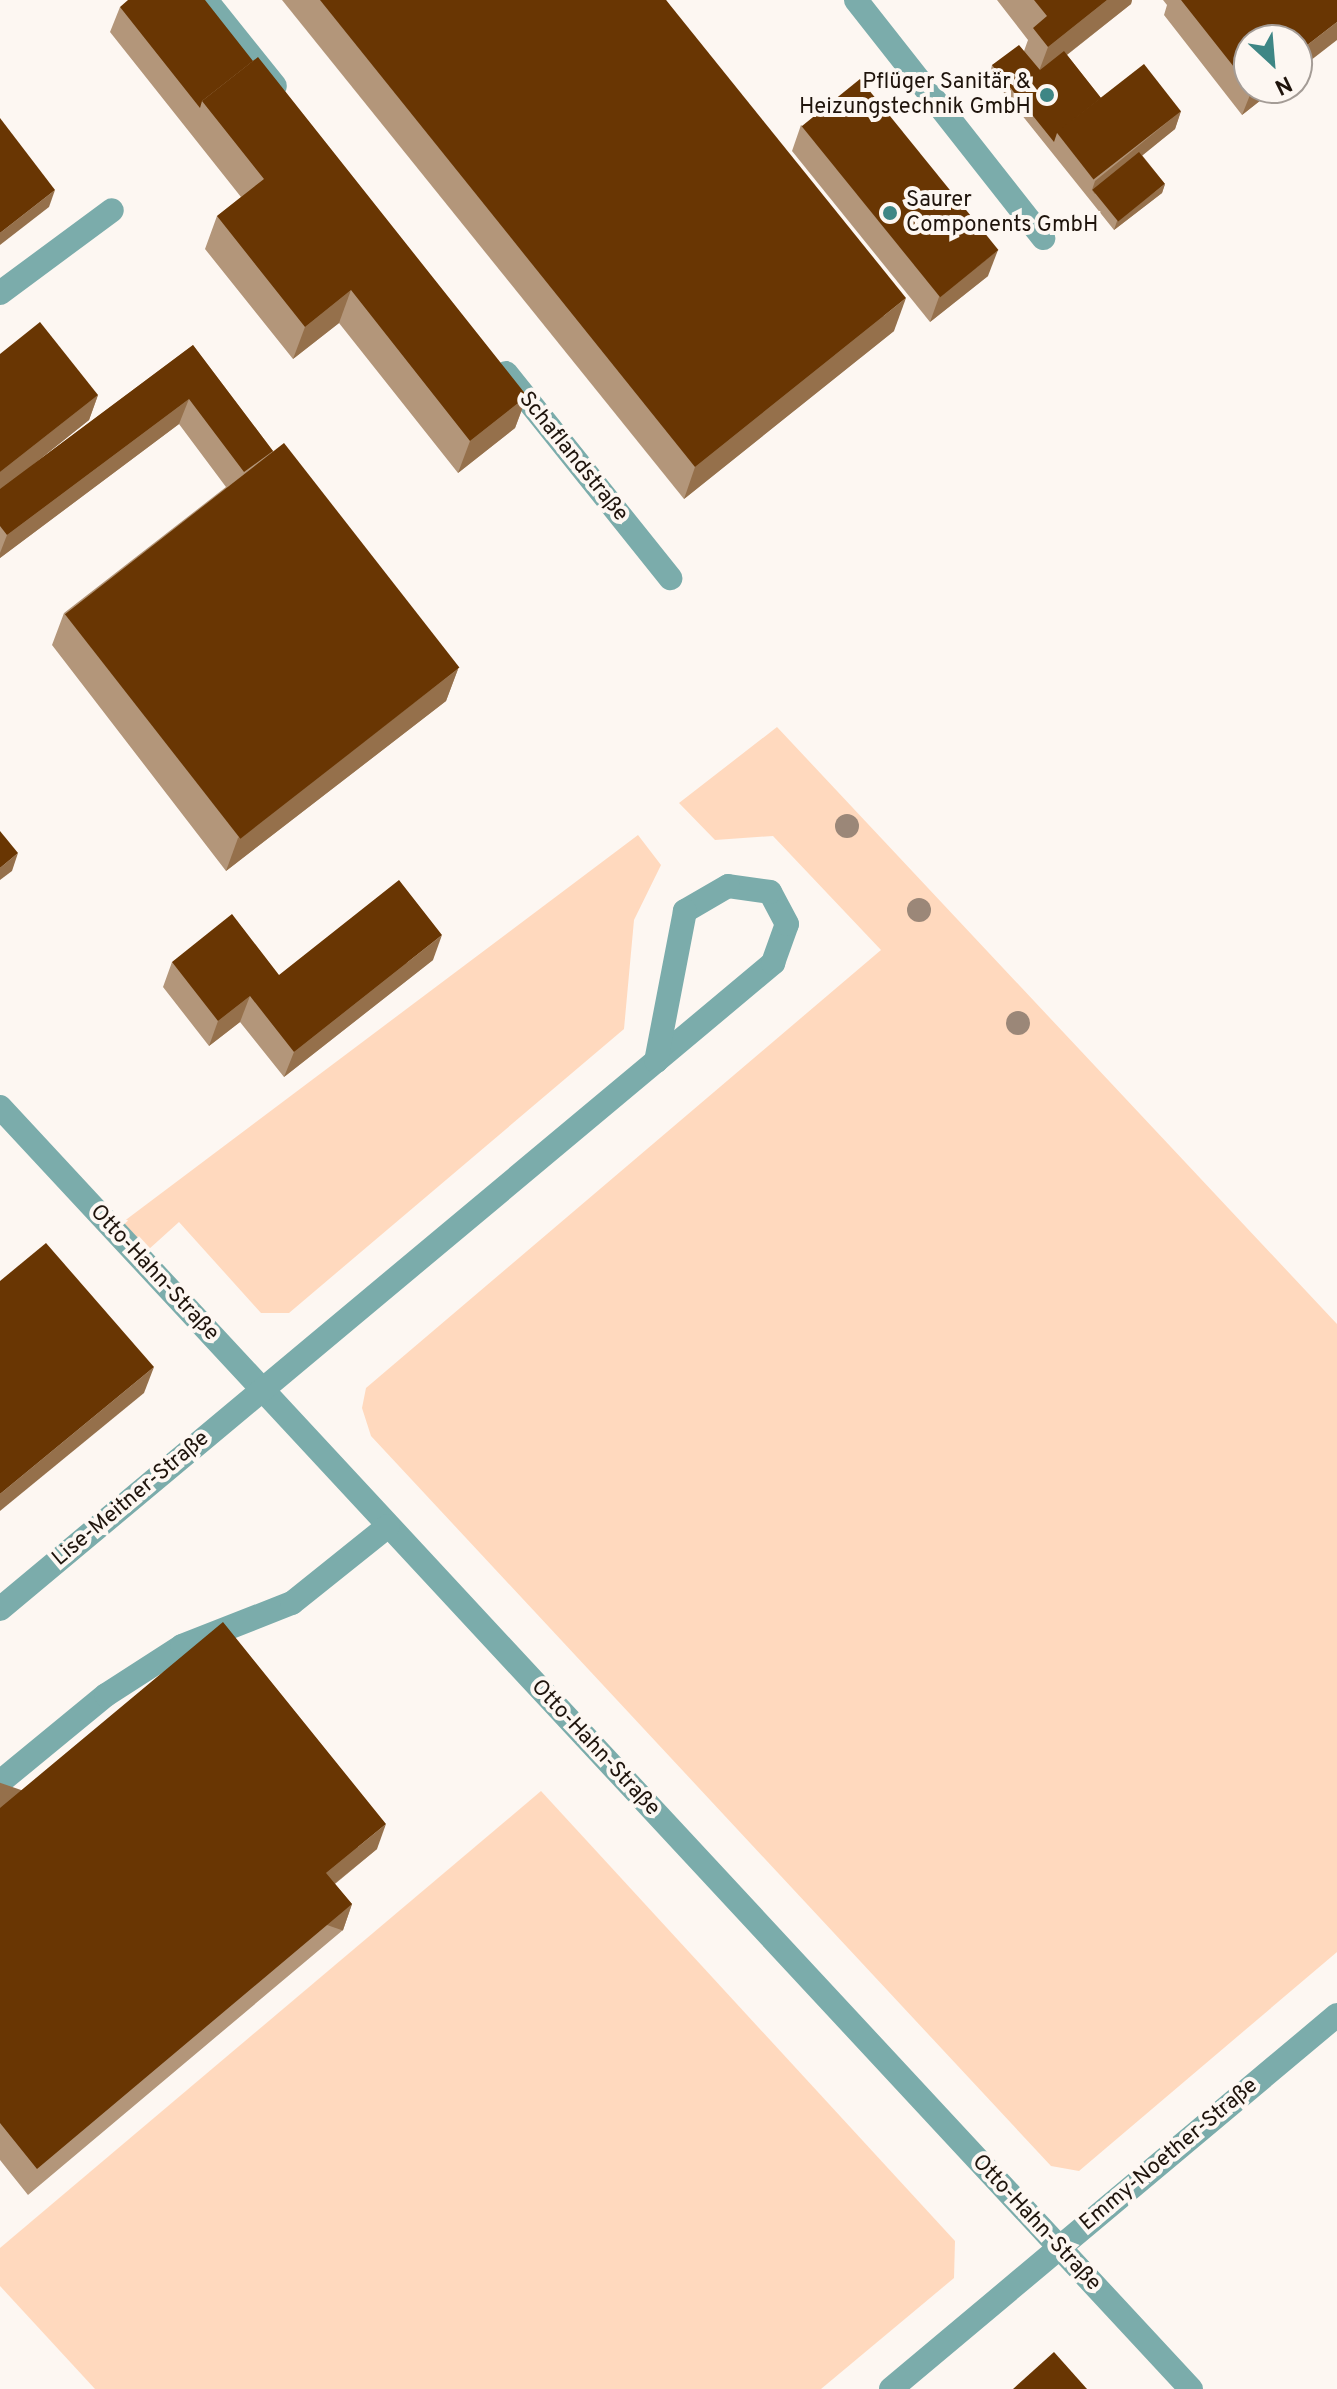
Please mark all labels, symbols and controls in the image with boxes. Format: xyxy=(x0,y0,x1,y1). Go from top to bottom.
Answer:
north arrow xyxy=(1233,24,1313,104)
place label: Pflüger Sanitär & Heizungstechnik GmbH xyxy=(799,69,1031,120)
text: N xyxy=(1270,69,1296,100)
marker: Pflüger Sanitär & Heizungstechnik GmbH xyxy=(1038,86,1056,104)
place label: Saurer Components GmbH xyxy=(906,187,1098,238)
marker: Saurer Components GmbH xyxy=(881,204,899,222)
street label: Schaflandstraße xyxy=(513,387,633,527)
street label: Otto-Hahn-Straße xyxy=(84,1199,224,1347)
street label: Lise-Meitner-Straße xyxy=(47,1426,215,1572)
street label: Otto-Hahn-Straße xyxy=(525,1674,665,1822)
street label: Emmy-Noether-Straße xyxy=(1075,2073,1263,2237)
street label: Otto-Hahn-Straße xyxy=(966,2149,1106,2297)

